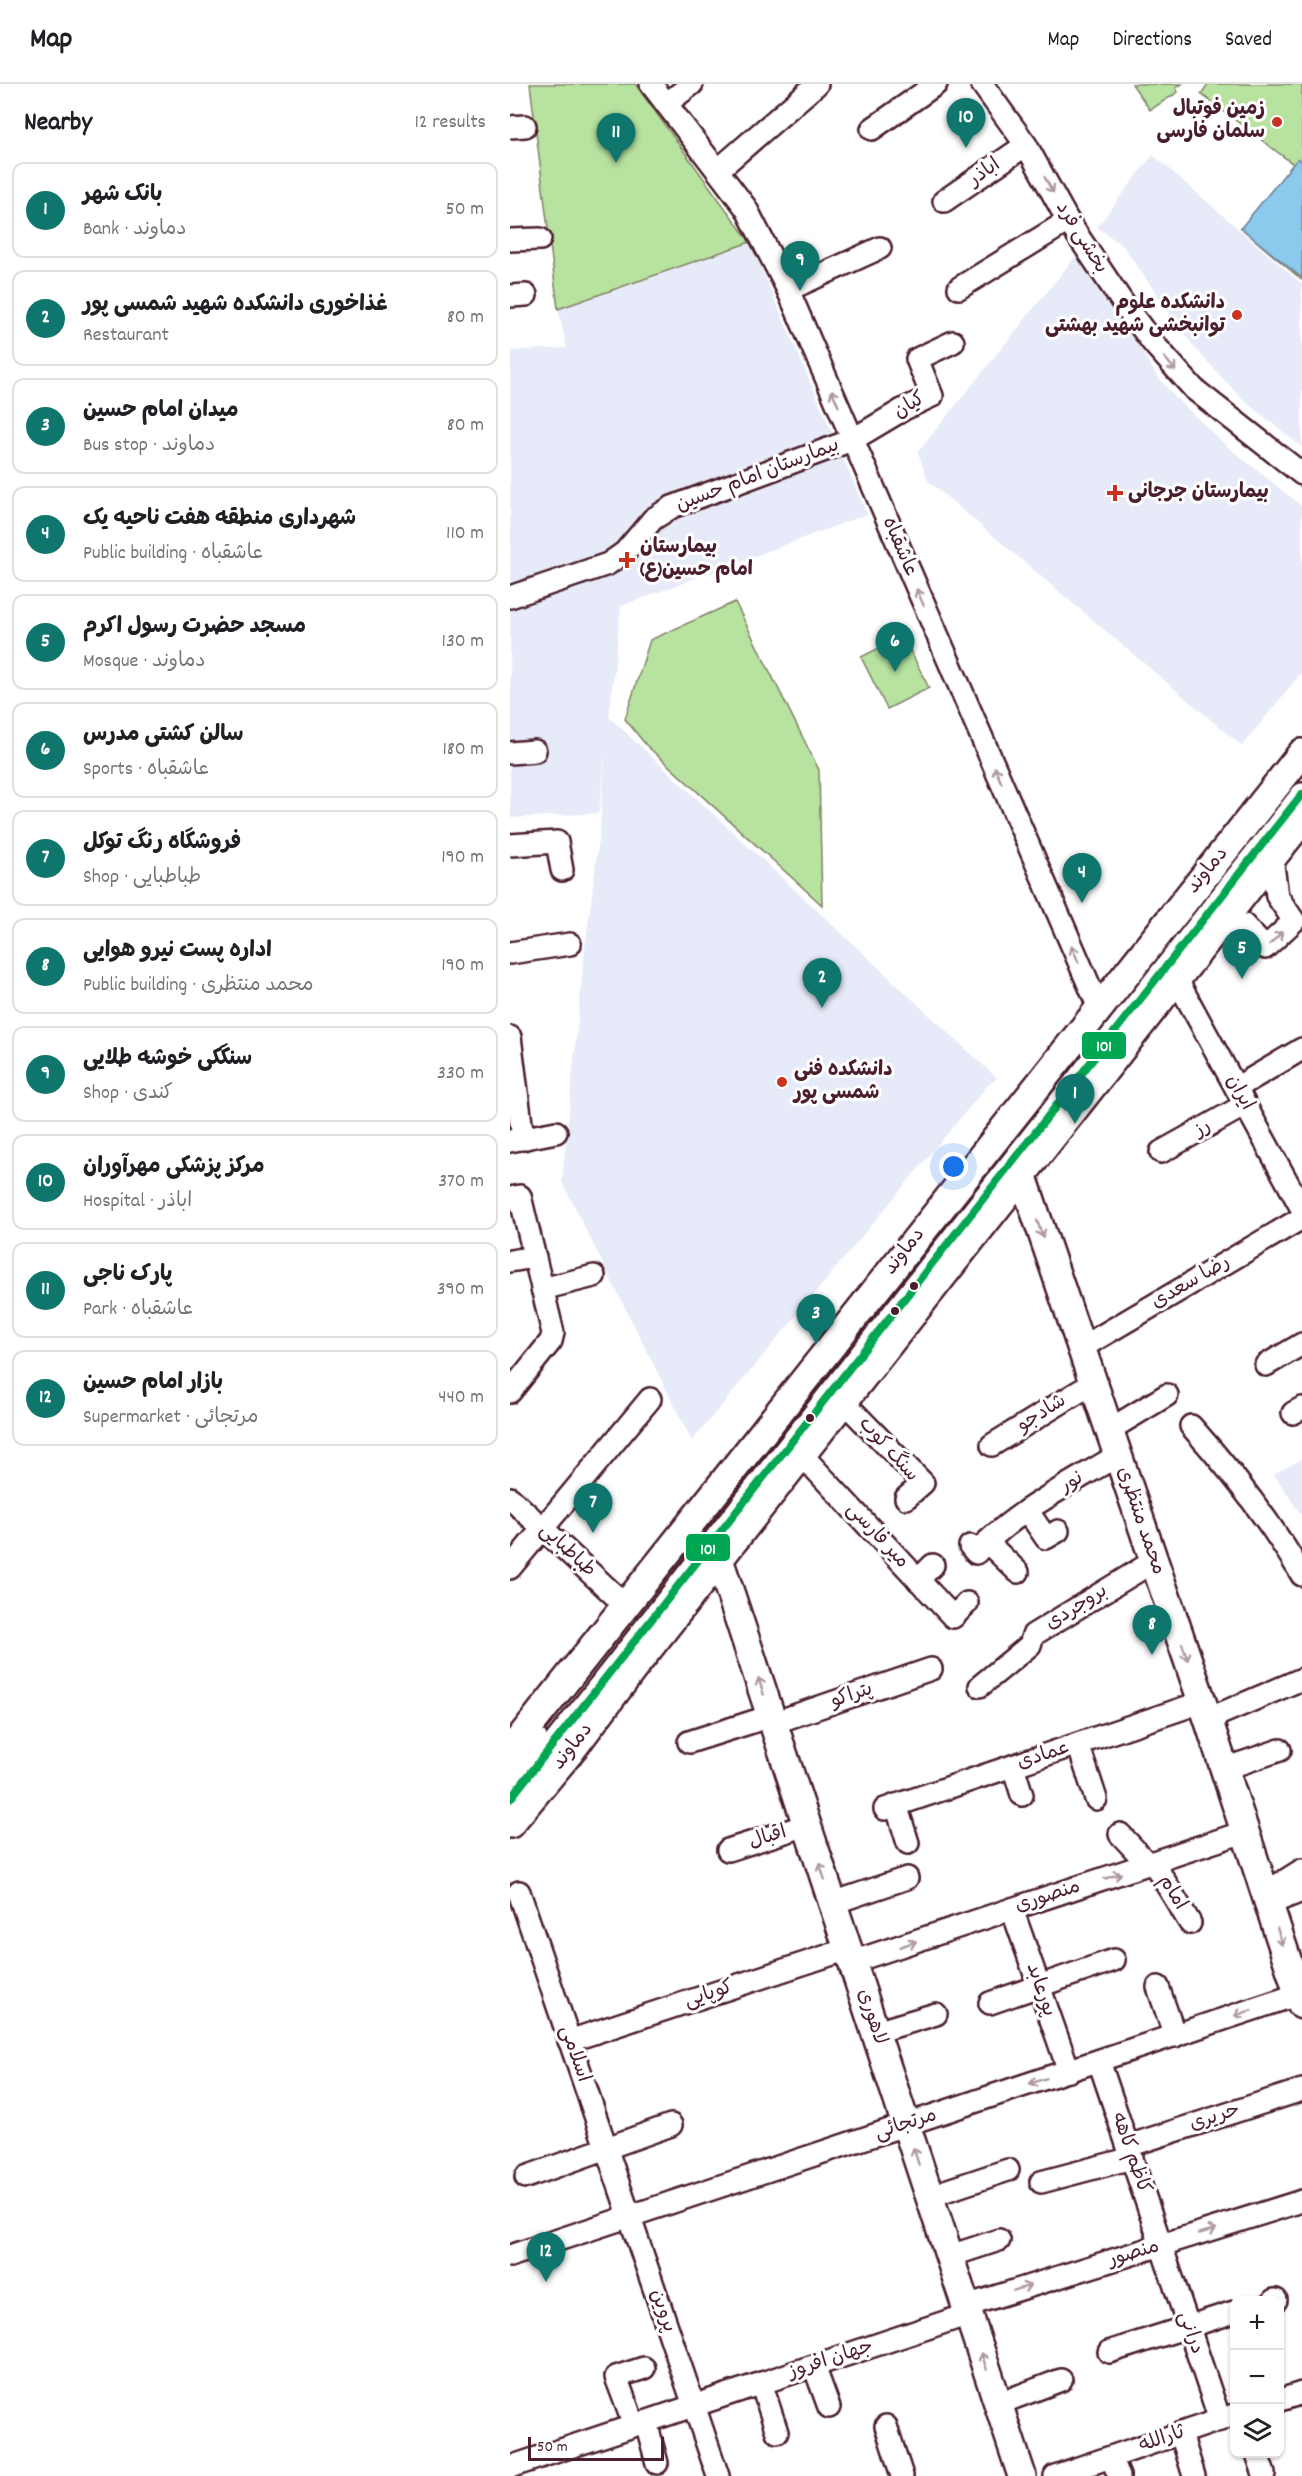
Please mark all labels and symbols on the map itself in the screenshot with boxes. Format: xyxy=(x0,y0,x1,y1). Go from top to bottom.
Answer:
place label: زمین فوتبال سلمان فارسی xyxy=(1157,96,1265,147)
pin: 10 xyxy=(946,98,986,148)
pin: 11 xyxy=(596,113,636,163)
marker: زمین فوتبال سلمان فارسی xyxy=(1270,115,1284,129)
street label: اباذر xyxy=(962,152,1007,195)
one-way arrow xyxy=(1044,176,1055,194)
street label: بخشی فرد xyxy=(1048,197,1114,279)
pin: 9 xyxy=(780,242,820,291)
place label: دانشکده علوم توانبخشی شهید بهشتی xyxy=(1045,290,1226,341)
marker: دانشکده علوم توانبخشی شهید بهشتی xyxy=(1230,308,1244,322)
one-way arrow xyxy=(1163,356,1177,371)
street label: کیان xyxy=(889,386,931,426)
one-way arrow xyxy=(828,390,840,408)
street label: بیمارستان امام حسین xyxy=(672,432,844,520)
place label: بیمارستان جرجانی xyxy=(1128,479,1269,507)
marker: بیمارستان جرجانی xyxy=(1106,484,1124,502)
street label: عاشقباه xyxy=(874,513,924,581)
place label: بیمارستان امام حسین(ع) xyxy=(640,534,753,585)
marker: بیمارستان امام حسین(ع) xyxy=(618,551,636,569)
one-way arrow xyxy=(914,588,925,606)
pin: 6 xyxy=(876,622,914,672)
one-way arrow xyxy=(992,767,1003,785)
street label: دماوند xyxy=(1180,841,1236,901)
pin: 4 xyxy=(1062,854,1102,903)
pin: 5 xyxy=(1222,930,1262,979)
one-way arrow xyxy=(1268,931,1283,945)
one-way arrow xyxy=(1069,946,1081,964)
pin: 2 xyxy=(802,958,842,1008)
line badge: 101 xyxy=(1081,1031,1127,1060)
text: 101 xyxy=(1096,1036,1112,1059)
place label: دانشکده فنی شمسی پور xyxy=(792,1057,893,1108)
street label: ایران xyxy=(1218,1070,1260,1116)
pin: 1 xyxy=(1056,1074,1094,1124)
marker: دانشکده فنی شمسی پور xyxy=(775,1075,789,1089)
street label: رز xyxy=(1188,1113,1216,1146)
your location xyxy=(939,1152,968,1181)
one-way arrow xyxy=(1036,1219,1047,1238)
street label: دماوند xyxy=(878,1222,932,1282)
street label: رضا سعدی xyxy=(1146,1249,1236,1317)
unlabelled marker xyxy=(908,1280,920,1292)
pin: 3 xyxy=(796,1294,836,1344)
unlabelled marker xyxy=(889,1305,901,1317)
street label: شادجو xyxy=(1011,1388,1072,1441)
street label: سنگ کوب xyxy=(851,1411,925,1489)
unlabelled marker xyxy=(804,1412,816,1424)
street label: محمد منتظری xyxy=(1108,1463,1172,1579)
street label: نور xyxy=(1054,1465,1089,1501)
pin: 7 xyxy=(574,1484,613,1533)
street label: میر فارسی xyxy=(839,1497,915,1575)
street label: طباطبایی xyxy=(532,1517,602,1585)
line badge: 101 xyxy=(685,1533,731,1562)
text: 101 xyxy=(700,1539,716,1562)
street label: بروجردی xyxy=(1040,1578,1114,1638)
pin: 8 xyxy=(1132,1606,1172,1655)
one-way arrow xyxy=(1181,1642,1192,1661)
street label: پتراکو xyxy=(826,1676,877,1717)
one-way arrow xyxy=(754,1677,765,1696)
street label: دماوند xyxy=(546,1717,600,1777)
street label: عمادی xyxy=(1014,1734,1074,1778)
street label: اقبال xyxy=(746,1819,790,1857)
one-way arrow xyxy=(816,1862,827,1881)
one-way arrow xyxy=(1103,1869,1122,1880)
street label: امام xyxy=(1151,1870,1193,1916)
street label: منصوری xyxy=(1012,1873,1084,1921)
one-way arrow xyxy=(1275,1927,1286,1946)
one-way arrow xyxy=(898,1938,917,1949)
street label: پورعابد xyxy=(1018,1959,1062,2021)
street label: کوپایی xyxy=(681,1974,737,2016)
street label: لاهوری xyxy=(849,1986,893,2048)
one-way arrow xyxy=(1234,2008,1253,2019)
street label: اسلامی xyxy=(551,2022,597,2086)
one-way arrow xyxy=(1029,2076,1048,2087)
street label: حریری xyxy=(1186,2097,1244,2139)
street label: مرتجائی xyxy=(871,2102,941,2148)
street label: کاظم کاهه xyxy=(1103,2108,1157,2198)
one-way arrow xyxy=(910,2147,921,2166)
one-way arrow xyxy=(1198,2224,1217,2235)
pin: 12 xyxy=(526,2232,566,2282)
street label: منصور xyxy=(1103,2233,1163,2276)
one-way arrow xyxy=(1012,2282,1031,2293)
street label: پروین xyxy=(642,2286,682,2336)
street label: درانی xyxy=(1170,2308,1210,2358)
street label: جهان افروز xyxy=(783,2333,877,2388)
one-way arrow xyxy=(978,2352,989,2371)
street label: ثارالله xyxy=(1135,2419,1190,2461)
scale bar xyxy=(528,2434,664,2462)

